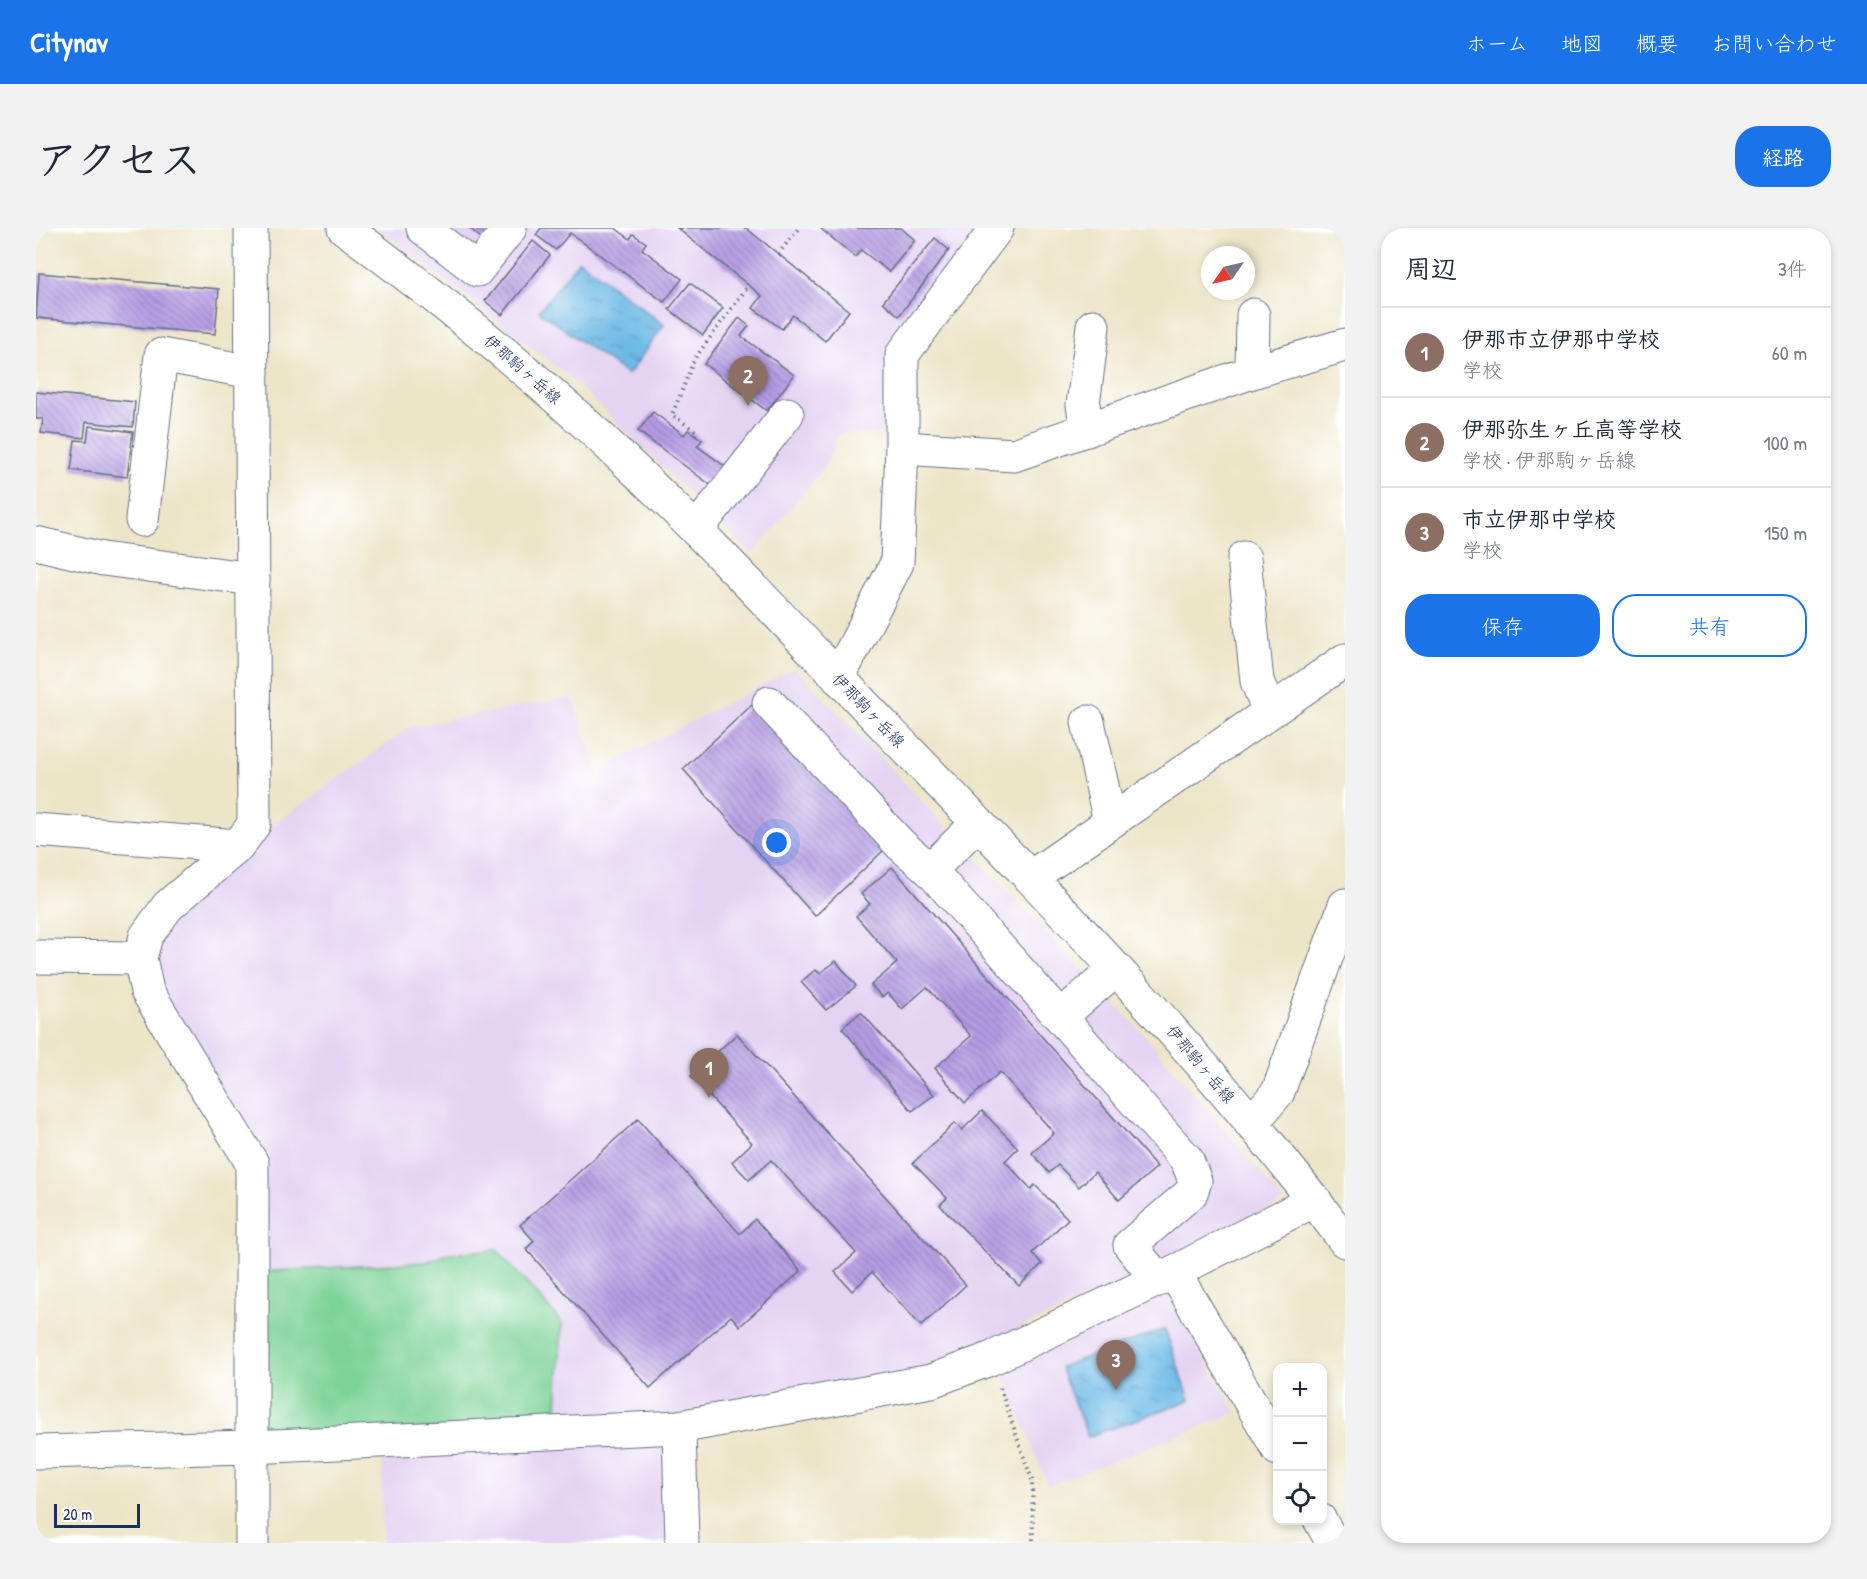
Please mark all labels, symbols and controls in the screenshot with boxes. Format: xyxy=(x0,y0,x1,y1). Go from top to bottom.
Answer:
text: Citynav xyxy=(30,23,108,61)
text: ホーム xyxy=(1466,29,1528,58)
text: 地図 xyxy=(1561,29,1603,58)
text: 概要 xyxy=(1636,29,1678,58)
text: お問い合わせ xyxy=(1711,29,1837,58)
button: 経路 xyxy=(1735,126,1831,187)
text: アクセス xyxy=(36,130,201,187)
north arrow xyxy=(1201,246,1255,300)
text: 周辺 xyxy=(1405,251,1457,286)
text: 3件 xyxy=(1778,255,1807,282)
text: 伊那市立伊那中学校 xyxy=(1462,324,1660,354)
street label: 伊那駒ヶ岳線 xyxy=(480,329,566,409)
text: 1 xyxy=(1421,339,1428,366)
text: 60 m xyxy=(1772,339,1807,366)
pin: 2 xyxy=(728,356,768,406)
text: 学校 xyxy=(1462,356,1502,383)
text: 伊那弥生ヶ丘高等学校 xyxy=(1462,414,1682,444)
text: 2 xyxy=(1420,429,1429,456)
text: 100 m xyxy=(1764,429,1807,456)
text: 学校 · 伊那駒ヶ岳線 xyxy=(1462,446,1635,473)
text: 市立伊那中学校 xyxy=(1462,504,1616,534)
text: 3 xyxy=(1420,519,1429,546)
text: 150 m xyxy=(1764,519,1807,546)
text: 学校 xyxy=(1462,536,1502,563)
button: 保存 xyxy=(1405,594,1600,657)
button: 共有 xyxy=(1612,594,1807,657)
street label: 伊那駒ヶ岳線 xyxy=(828,668,910,752)
your location xyxy=(762,828,791,857)
street label: 伊那駒ヶ岳線 xyxy=(1162,1020,1240,1108)
pin: 1 xyxy=(690,1048,728,1098)
pin: 3 xyxy=(1096,1340,1136,1390)
map controls xyxy=(1273,1363,1327,1525)
button: + xyxy=(1273,1363,1327,1417)
button: − xyxy=(1273,1417,1327,1471)
button: locate xyxy=(1273,1471,1327,1525)
scale bar xyxy=(54,1501,140,1528)
text: 20 m xyxy=(63,1503,92,1525)

